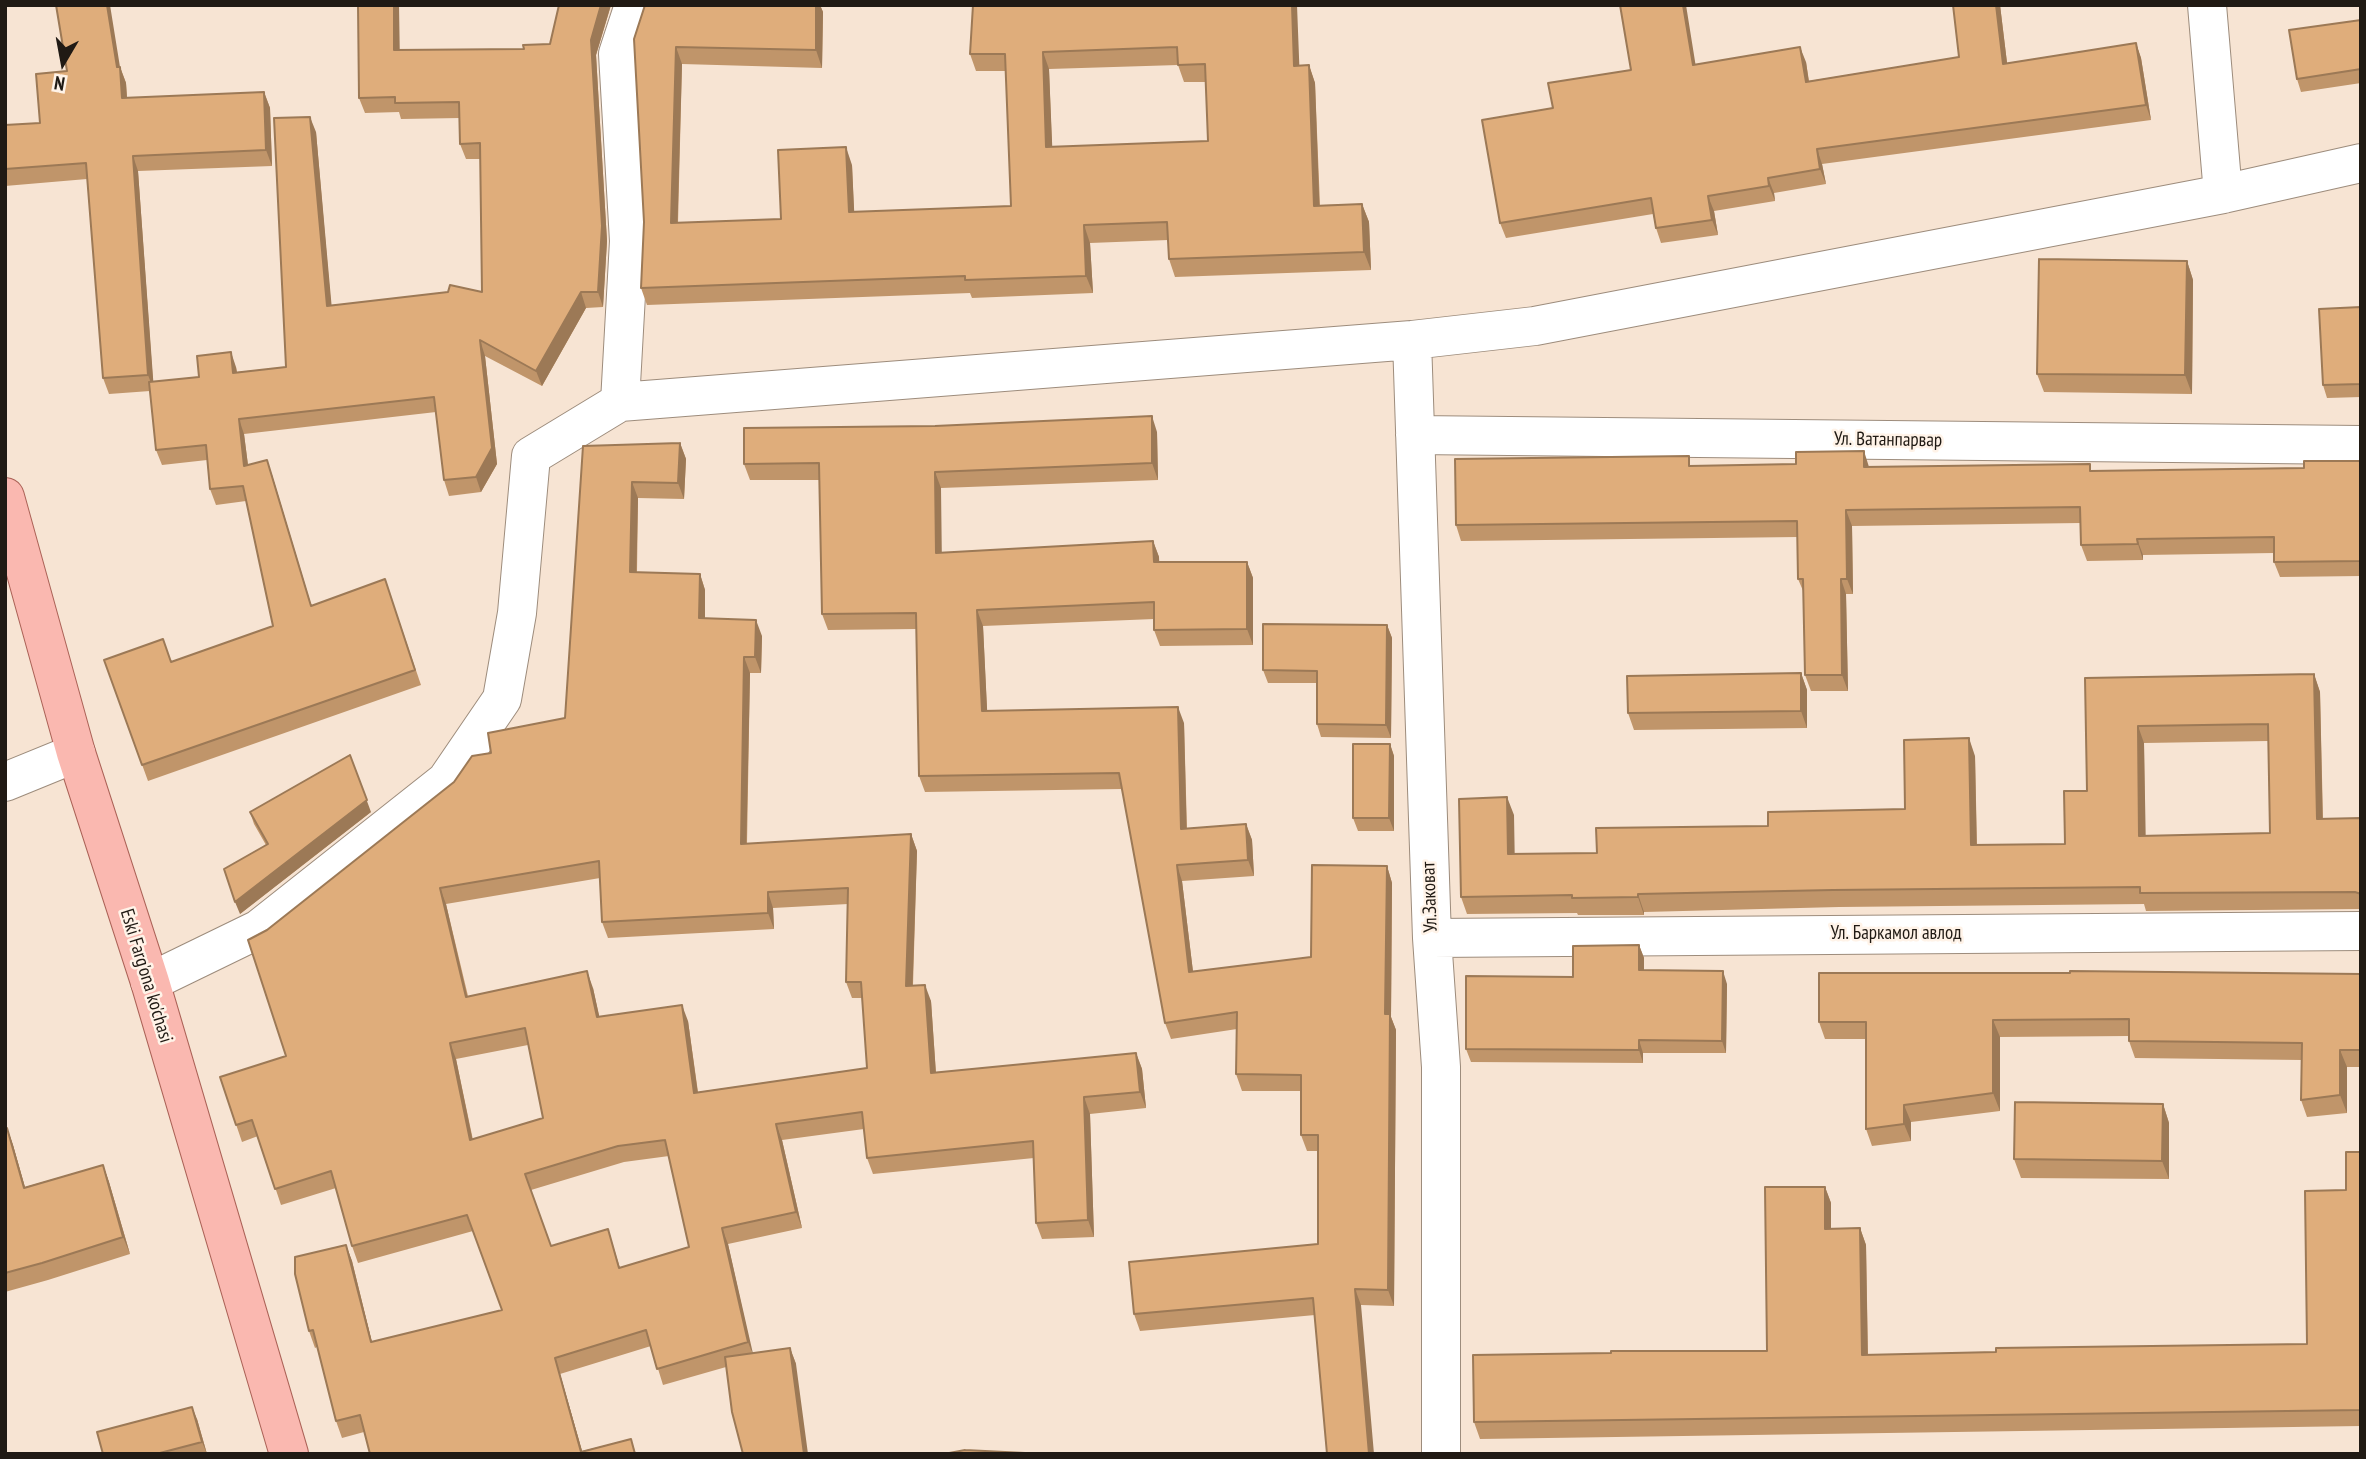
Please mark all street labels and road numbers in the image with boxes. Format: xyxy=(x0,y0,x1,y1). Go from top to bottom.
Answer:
street label: Ул. Ватанпарвар xyxy=(1834,428,1942,452)
street label: Ул.Заковат xyxy=(1417,861,1443,933)
street label: Eski Farg'ona ko'chasi xyxy=(115,906,177,1046)
street label: Ул. Баркамол авлод xyxy=(1831,923,1961,945)

